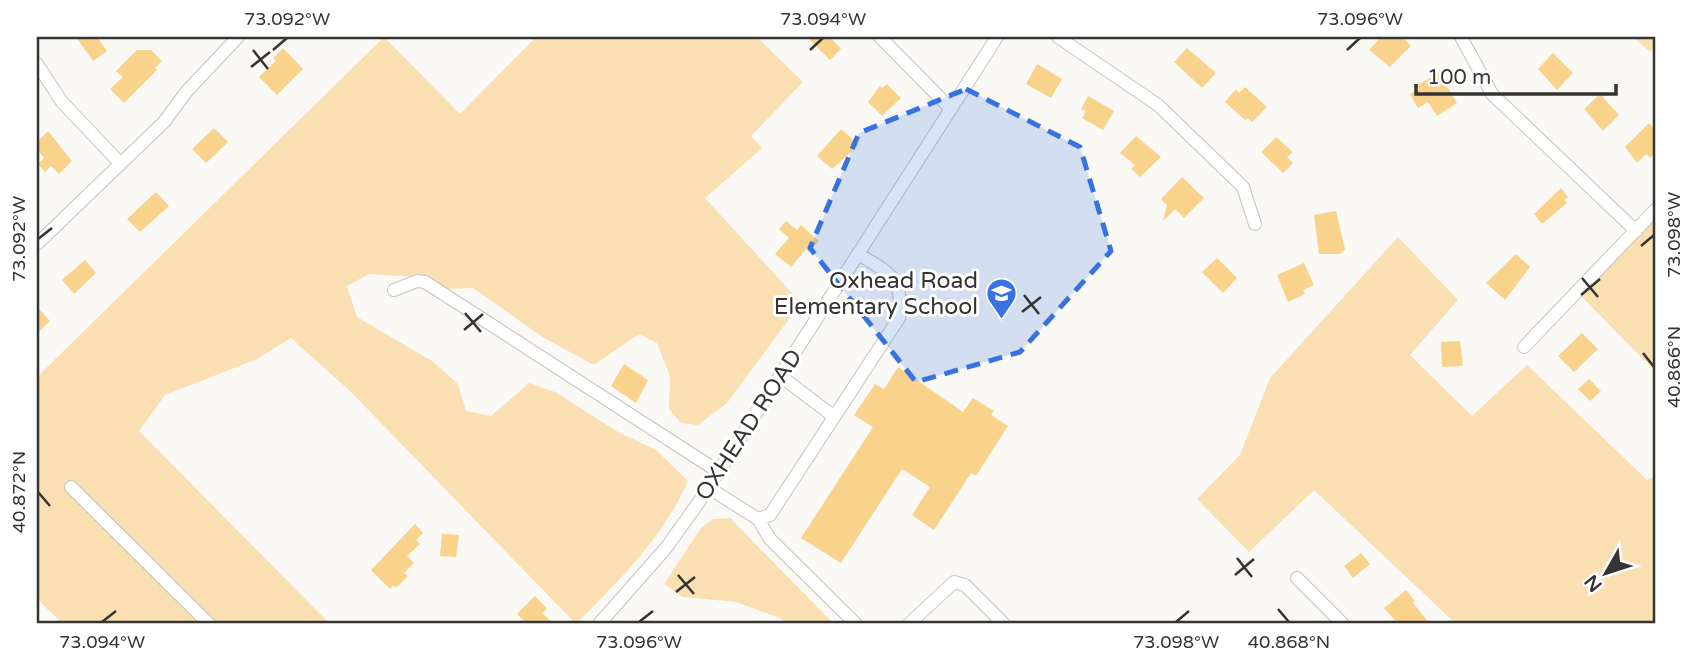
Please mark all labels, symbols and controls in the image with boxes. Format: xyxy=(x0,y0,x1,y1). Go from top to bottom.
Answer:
text: 73.092°W xyxy=(244,8,330,30)
text: 73.094°W xyxy=(780,8,866,30)
text: 73.096°W xyxy=(1317,8,1403,30)
scale bar xyxy=(1416,52,1616,96)
text: 100 m xyxy=(1427,65,1491,90)
text: 73.098°W xyxy=(1663,192,1685,278)
text: 73.092°W xyxy=(8,196,30,282)
place label: Oxhead Road Elementary School xyxy=(774,267,978,321)
school or university icon: Oxhead Road Elementary School xyxy=(984,277,1018,321)
text: 40.866°N xyxy=(1663,326,1685,408)
street label: OXHEAD ROAD xyxy=(690,344,808,506)
text: 40.872°N xyxy=(8,451,30,533)
north arrow xyxy=(1570,538,1640,608)
text: N xyxy=(1580,570,1607,596)
text: 73.094°W xyxy=(59,631,145,653)
text: 73.096°W xyxy=(596,631,682,653)
text: 73.098°W xyxy=(1133,631,1219,653)
text: 40.868°N xyxy=(1248,631,1330,653)

